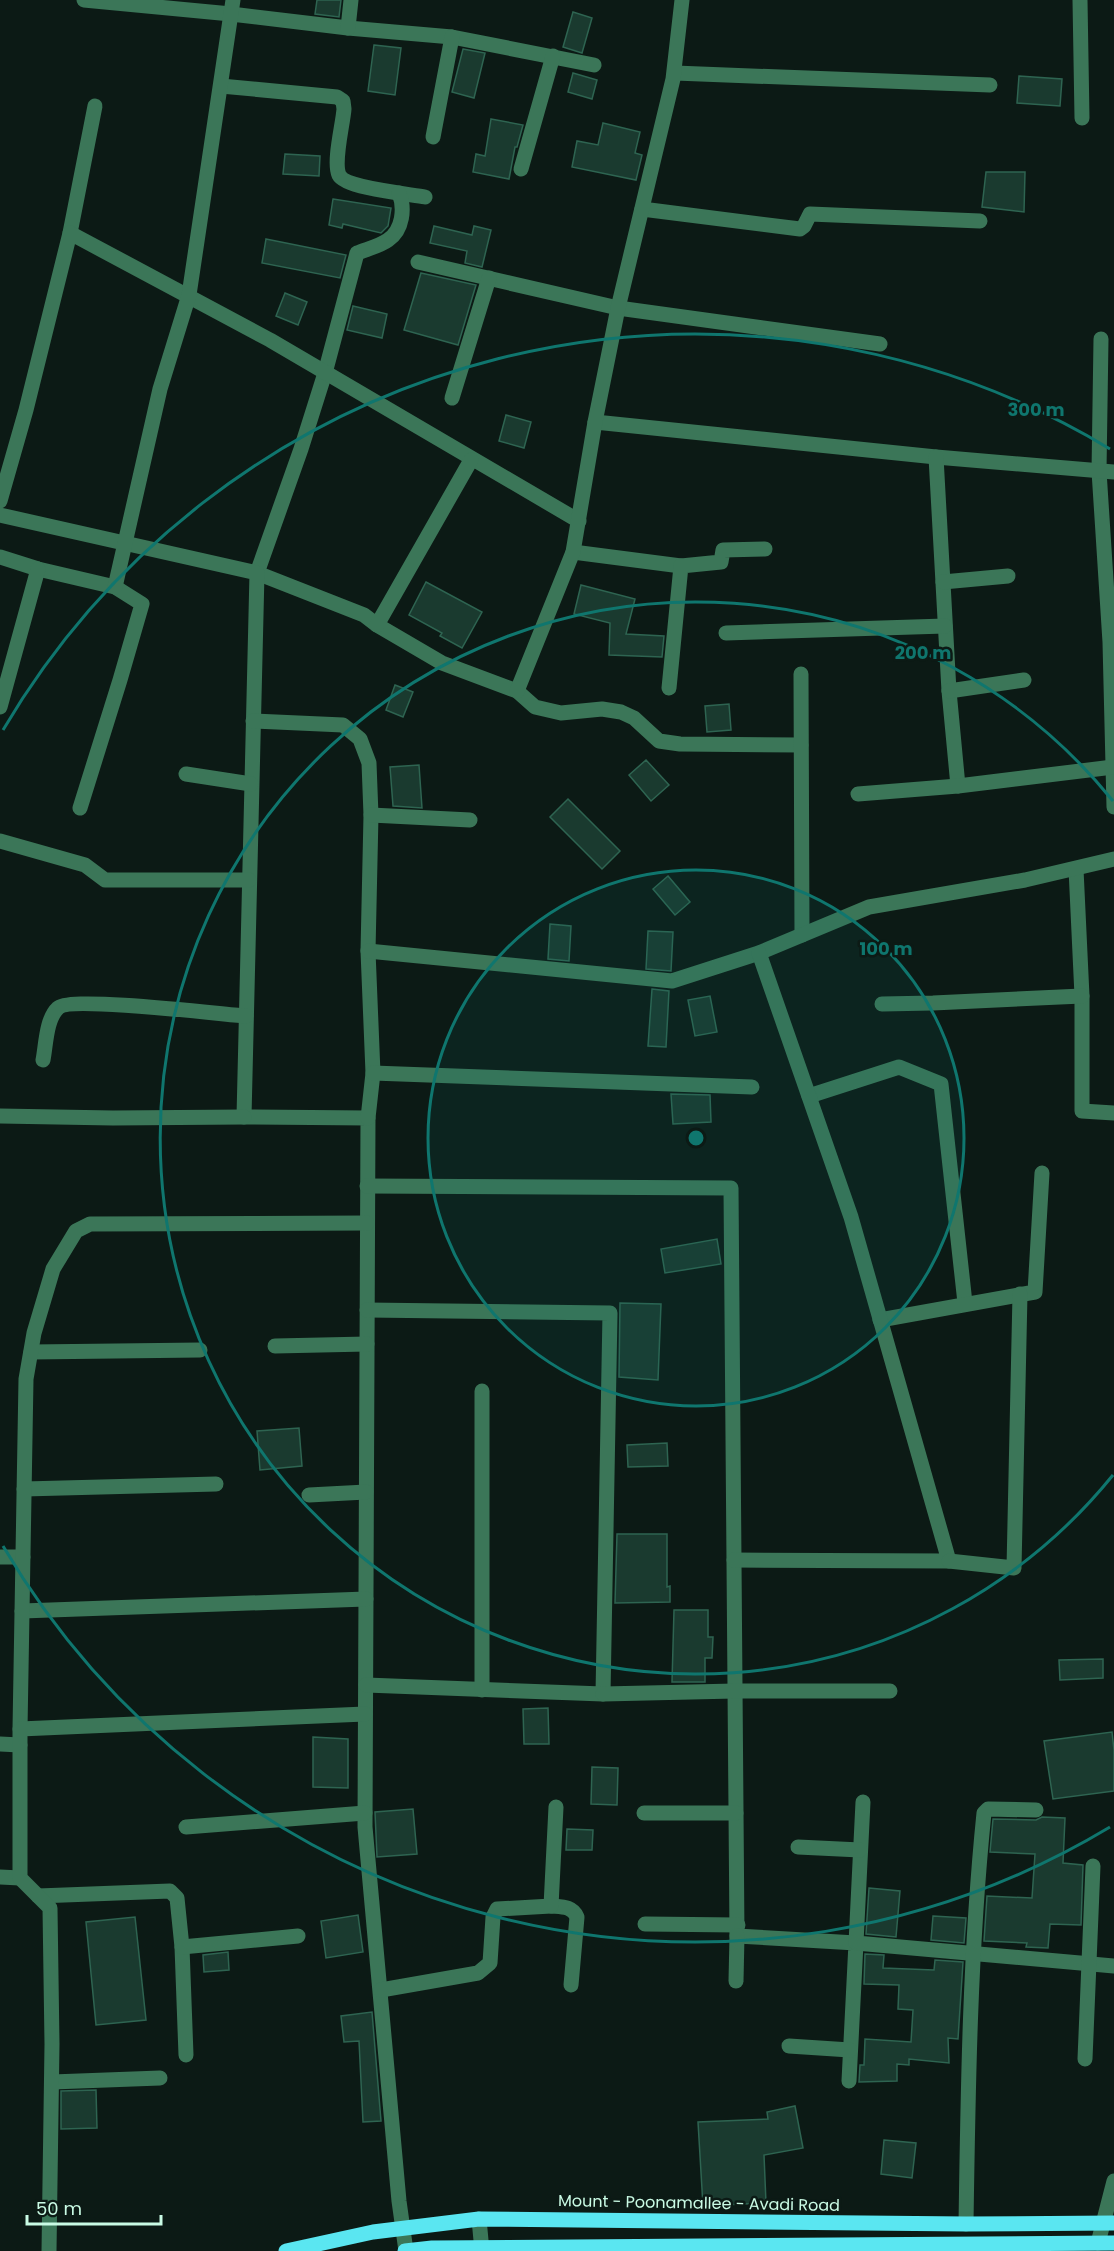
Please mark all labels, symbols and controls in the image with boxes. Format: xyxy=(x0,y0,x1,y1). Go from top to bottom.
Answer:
text: 300 m xyxy=(1007,397,1065,422)
text: 200 m xyxy=(895,640,951,665)
text: 100 m xyxy=(859,936,913,961)
centre of rings xyxy=(686,1128,706,1148)
scale bar xyxy=(27,2188,160,2226)
street label: Mount - Poonamallee - Avadi Road xyxy=(558,2189,840,2217)
text: 50 m xyxy=(36,2196,82,2221)

